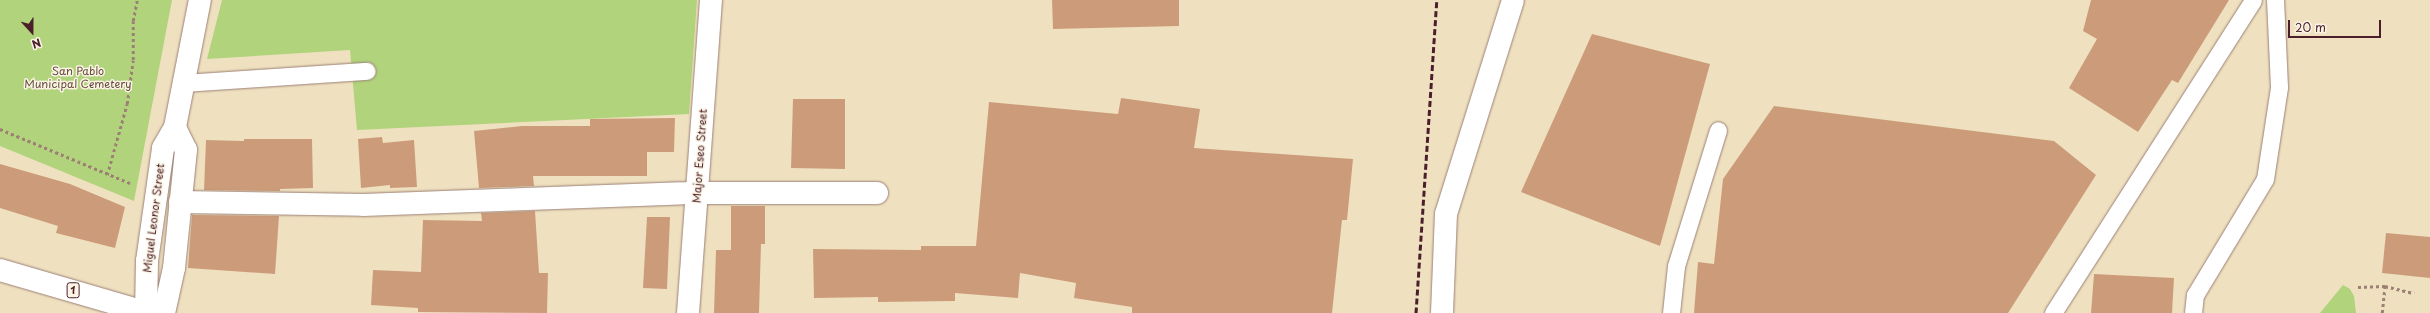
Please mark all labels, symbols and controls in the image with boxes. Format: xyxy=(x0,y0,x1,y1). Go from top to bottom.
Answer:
north arrow xyxy=(12,12,52,52)
scale bar xyxy=(2290,12,2383,38)
text: 20 m xyxy=(2295,18,2326,36)
text: N xyxy=(29,34,44,53)
park label: San Pablo Municipal Cemetery xyxy=(24,65,132,91)
street label: Major Eseo Street xyxy=(690,109,710,203)
street label: Miguel Leonor Street xyxy=(141,162,167,274)
road number: 1 xyxy=(66,282,80,298)

